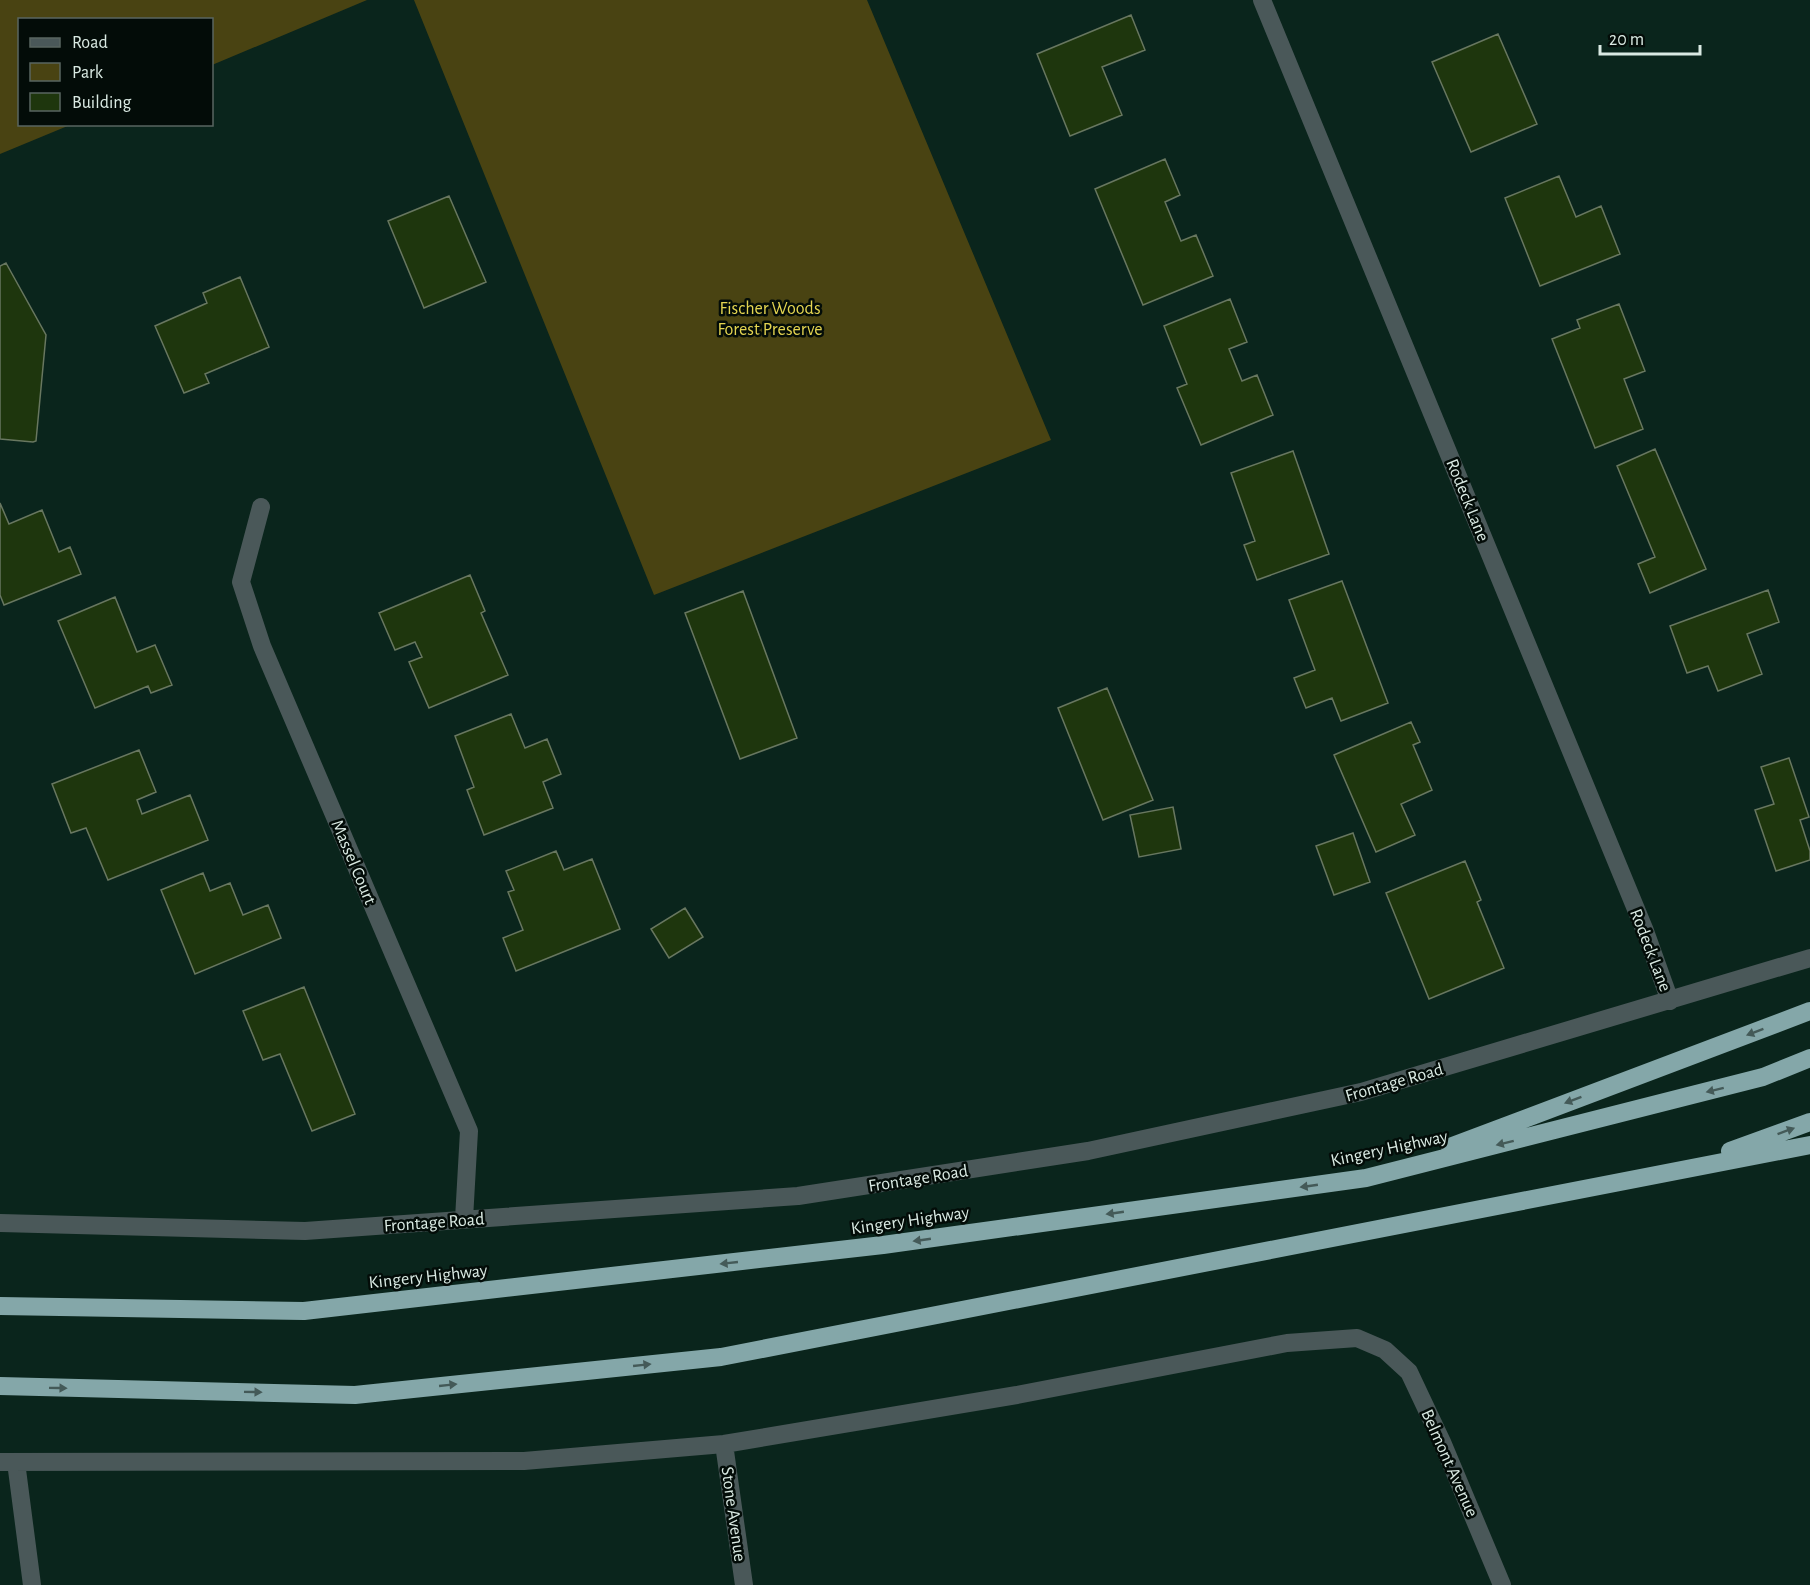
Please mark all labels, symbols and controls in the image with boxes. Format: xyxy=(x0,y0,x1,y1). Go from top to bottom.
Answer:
legend xyxy=(18,18,213,126)
scale bar xyxy=(1600,18,1700,56)
text: 20 m xyxy=(1609,31,1644,49)
text: Road xyxy=(72,34,108,52)
text: Park xyxy=(72,64,104,82)
text: Building xyxy=(72,94,132,112)
park label: Fischer Woods Forest Preserve xyxy=(717,300,823,339)
street label: Rodeck Lane xyxy=(1442,457,1492,544)
street label: Massel Court xyxy=(327,818,379,907)
street label: Rodeck Lane xyxy=(1626,906,1674,994)
one-way arrow xyxy=(1746,1027,1764,1037)
street label: Frontage Road xyxy=(1343,1060,1445,1106)
one-way arrow xyxy=(1705,1085,1724,1095)
one-way arrow xyxy=(1564,1096,1582,1106)
one-way arrow xyxy=(1777,1125,1795,1135)
street label: Kingery Highway xyxy=(1329,1128,1450,1170)
one-way arrow xyxy=(1496,1138,1514,1148)
street label: Frontage Road xyxy=(867,1162,969,1196)
one-way arrow xyxy=(1299,1181,1318,1191)
street label: Kingery Highway xyxy=(850,1204,971,1238)
one-way arrow xyxy=(1106,1208,1125,1217)
street label: Frontage Road xyxy=(383,1211,485,1235)
one-way arrow xyxy=(913,1235,932,1244)
one-way arrow xyxy=(719,1258,738,1268)
street label: Kingery Highway xyxy=(368,1262,489,1292)
one-way arrow xyxy=(632,1360,651,1370)
one-way arrow xyxy=(438,1380,457,1390)
one-way arrow xyxy=(49,1383,68,1393)
one-way arrow xyxy=(244,1388,263,1397)
street label: Belmont Avenue xyxy=(1417,1407,1481,1520)
street label: Stone Avenue xyxy=(717,1466,749,1563)

